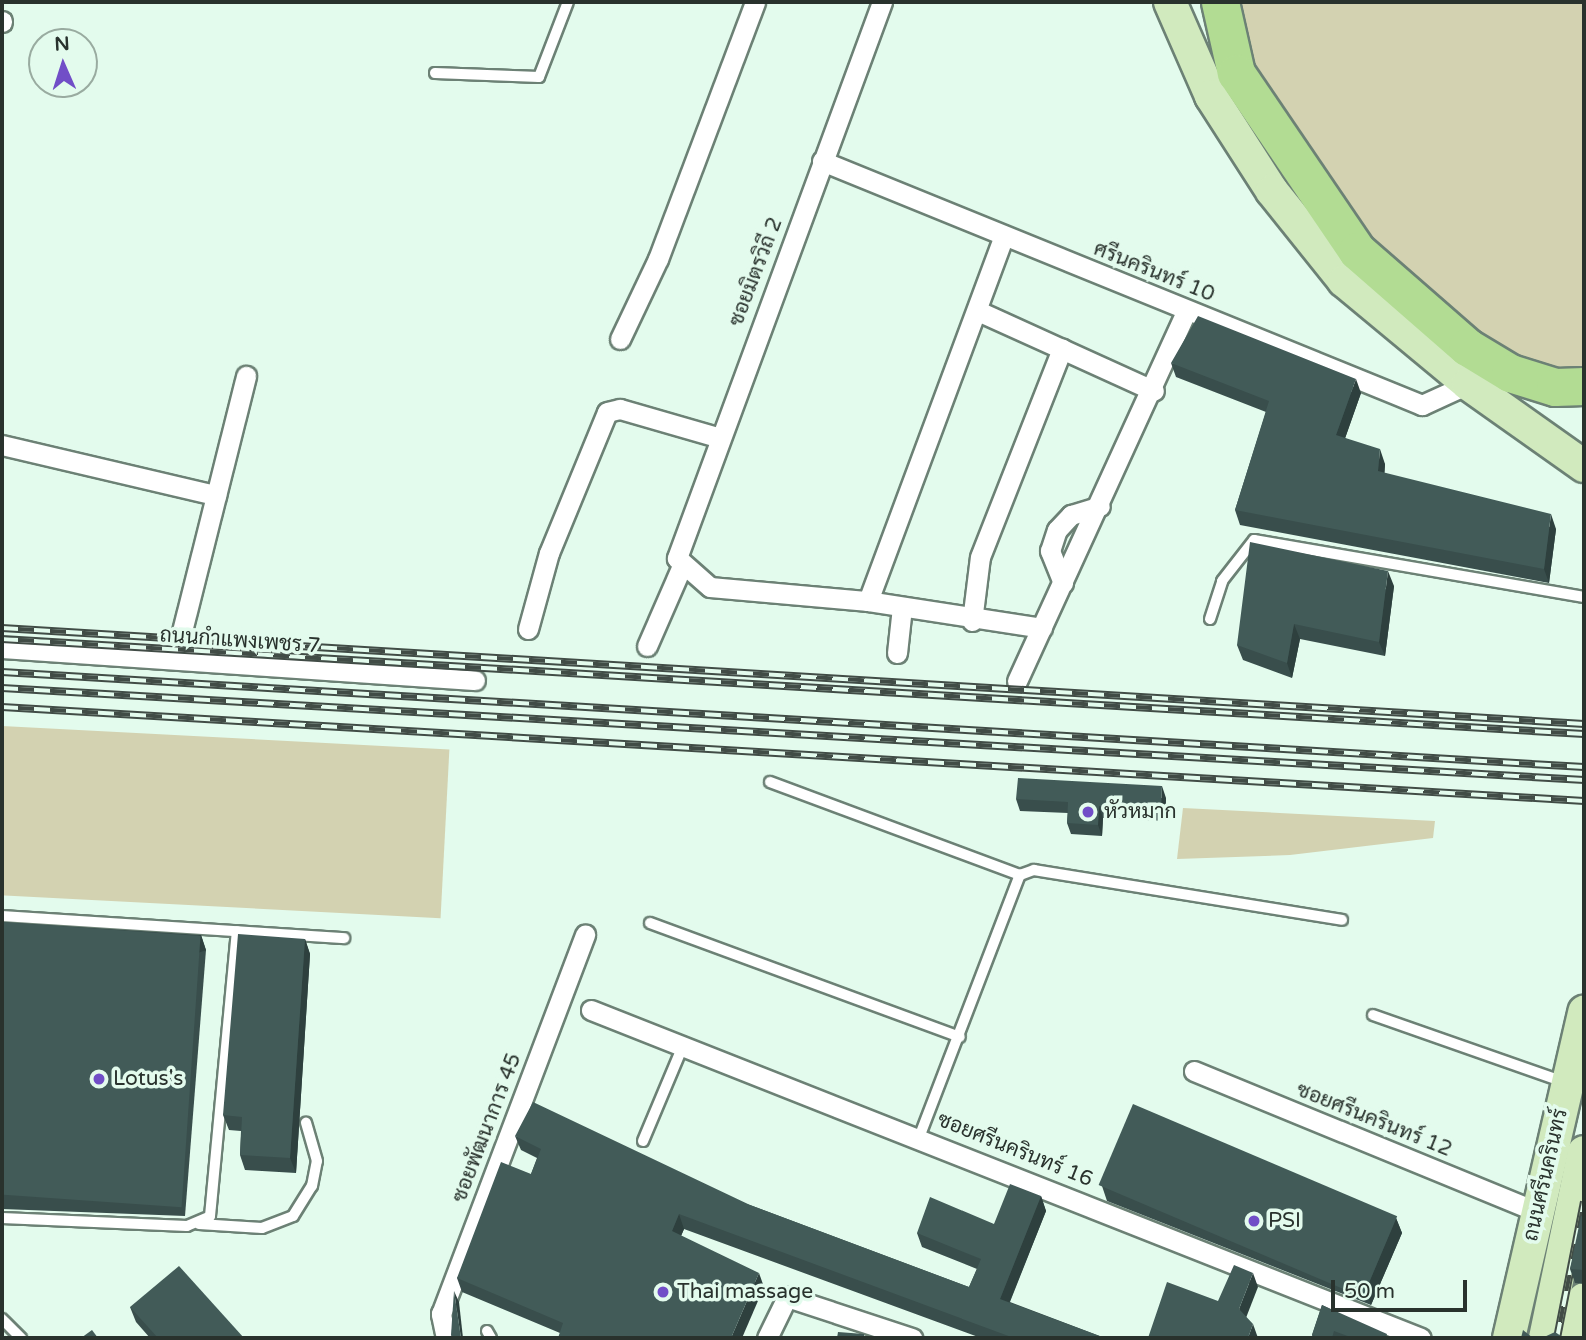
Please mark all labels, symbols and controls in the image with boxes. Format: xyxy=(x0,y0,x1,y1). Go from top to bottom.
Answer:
north arrow xyxy=(28,28,98,98)
text: N xyxy=(54,33,70,55)
street label: ซอยมิตรวิถี 2 xyxy=(724,214,788,330)
street label: ศรีนครินทร์ 10 xyxy=(1090,236,1218,308)
street label: ถนนกำแพงเพชร 7 xyxy=(159,623,321,659)
place label: หัวหมาก xyxy=(1104,799,1177,825)
marker: หัวหมาก xyxy=(1078,802,1098,822)
street label: ซอยพัฒนาการ 45 xyxy=(447,1050,527,1206)
place label: Lotus's xyxy=(113,1066,183,1092)
marker: Lotus's xyxy=(91,1071,107,1087)
street label: ซอยศรีนครินทร์ 12 xyxy=(1293,1077,1455,1163)
street label: ถนนศรีนครินทร์ xyxy=(1519,1106,1573,1244)
street label: ซอยศรีนครินทร์ 16 xyxy=(934,1107,1096,1193)
place label: PSI xyxy=(1268,1208,1301,1234)
marker: PSI xyxy=(1246,1213,1262,1229)
scale bar xyxy=(1334,1266,1470,1310)
place label: Thai massage xyxy=(677,1279,813,1305)
text: 50 m xyxy=(1344,1279,1395,1304)
marker: Thai massage xyxy=(655,1284,671,1300)

